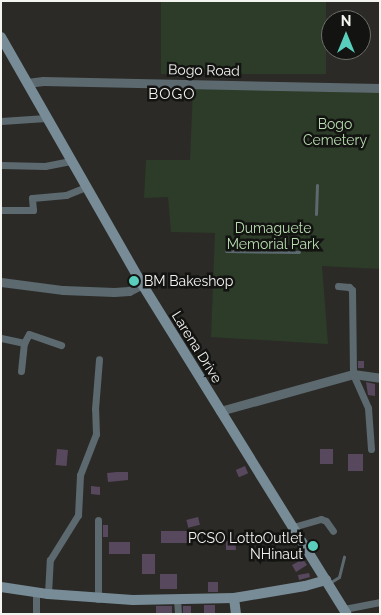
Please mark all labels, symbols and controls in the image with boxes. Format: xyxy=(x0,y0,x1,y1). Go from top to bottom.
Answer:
north arrow xyxy=(321,10,371,60)
text: N xyxy=(341,13,351,29)
street label: Bogo Road xyxy=(168,61,240,79)
district label: BOGO xyxy=(148,86,196,104)
park label: Bogo Cemetery xyxy=(303,116,367,148)
park label: Dumaguete Memorial Park xyxy=(226,220,320,252)
place label: BM Bakeshop xyxy=(144,273,233,289)
marker: BM Bakeshop xyxy=(128,275,140,287)
street label: Larena Drive xyxy=(168,308,226,386)
place label: PCSO LottoOutlet NHinaut xyxy=(188,530,303,562)
marker: PCSO LottoOutlet NHinaut xyxy=(307,540,319,552)

